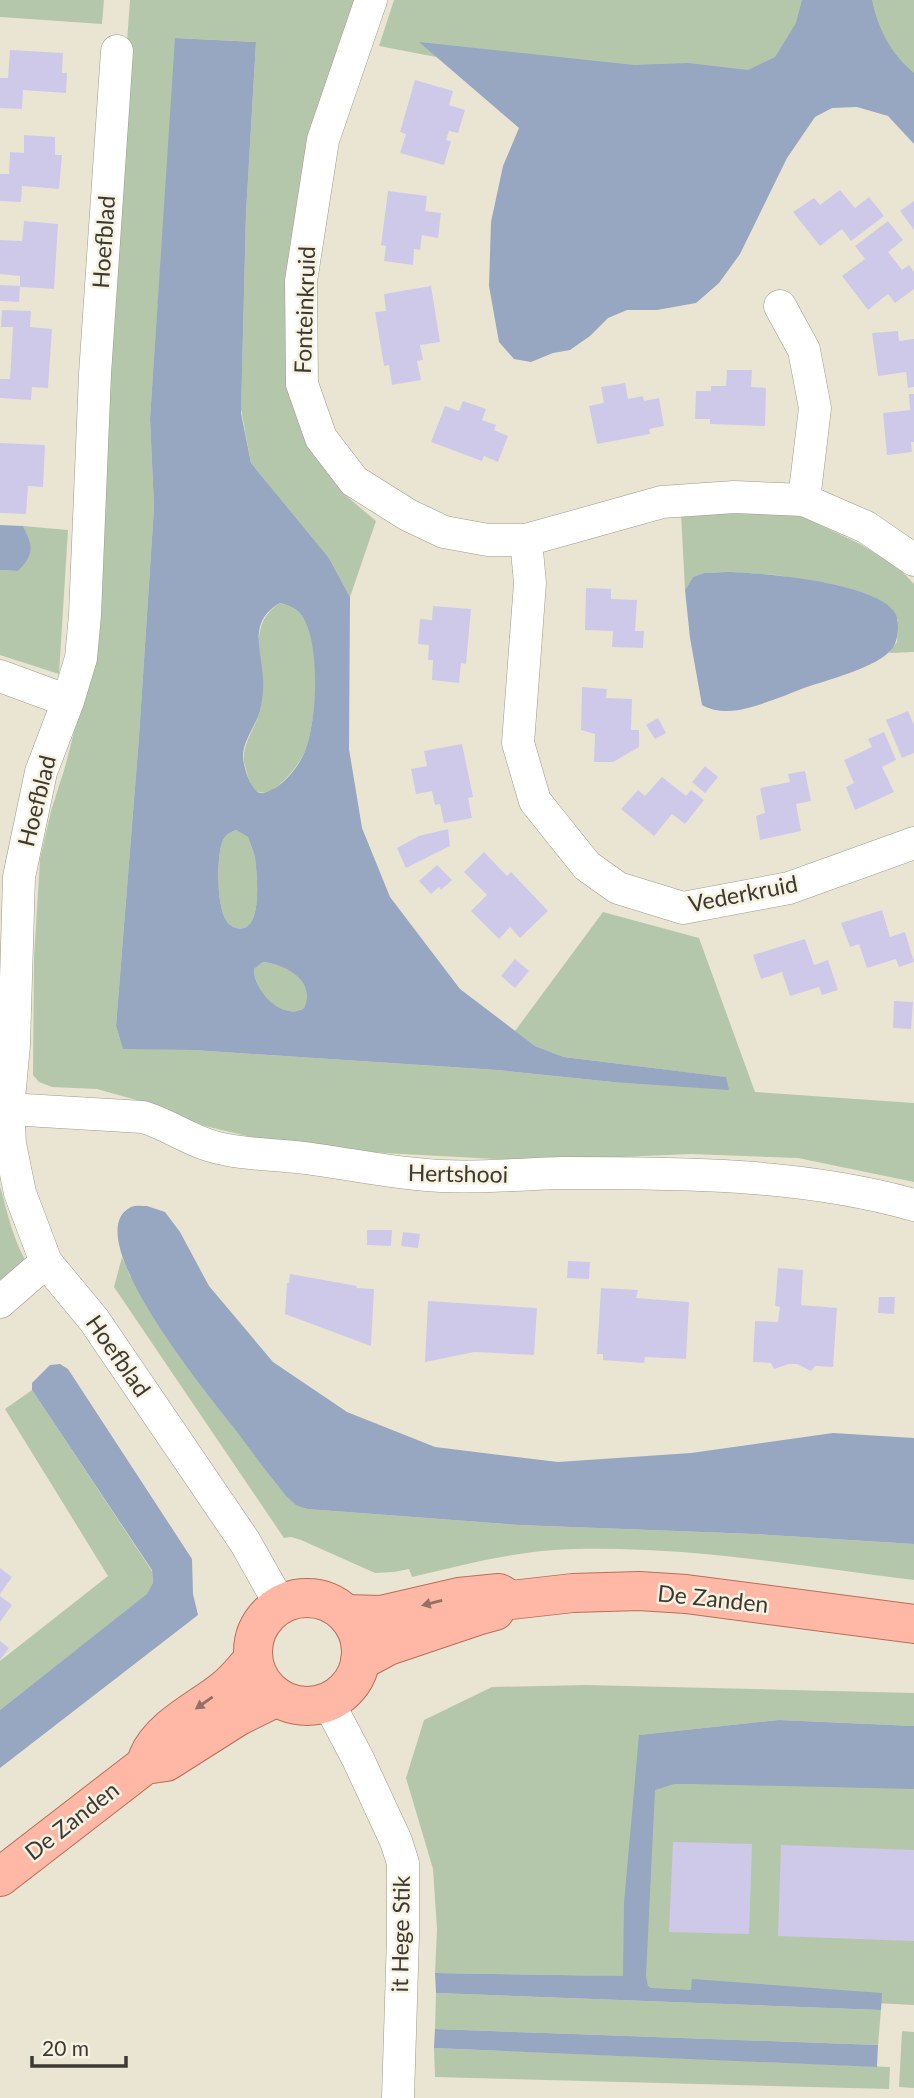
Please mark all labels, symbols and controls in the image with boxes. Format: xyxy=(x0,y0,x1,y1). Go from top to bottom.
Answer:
street label: Hoefblad xyxy=(86,195,120,289)
street label: Fonteinkruid xyxy=(288,246,320,374)
street label: Hoefblad xyxy=(11,752,61,849)
street label: Vederkruid xyxy=(686,869,800,917)
street label: Hertshooi xyxy=(408,1158,508,1188)
street label: Hoefblad xyxy=(81,1309,157,1402)
street label: De Zanden xyxy=(656,1578,770,1618)
one-way arrow xyxy=(421,1598,443,1609)
one-way arrow xyxy=(195,1696,213,1710)
street label: De Zanden xyxy=(19,1775,124,1865)
street label: it Hege Stik xyxy=(385,1875,415,1993)
scale bar xyxy=(32,2024,126,2068)
text: 20 m xyxy=(42,2035,89,2060)

